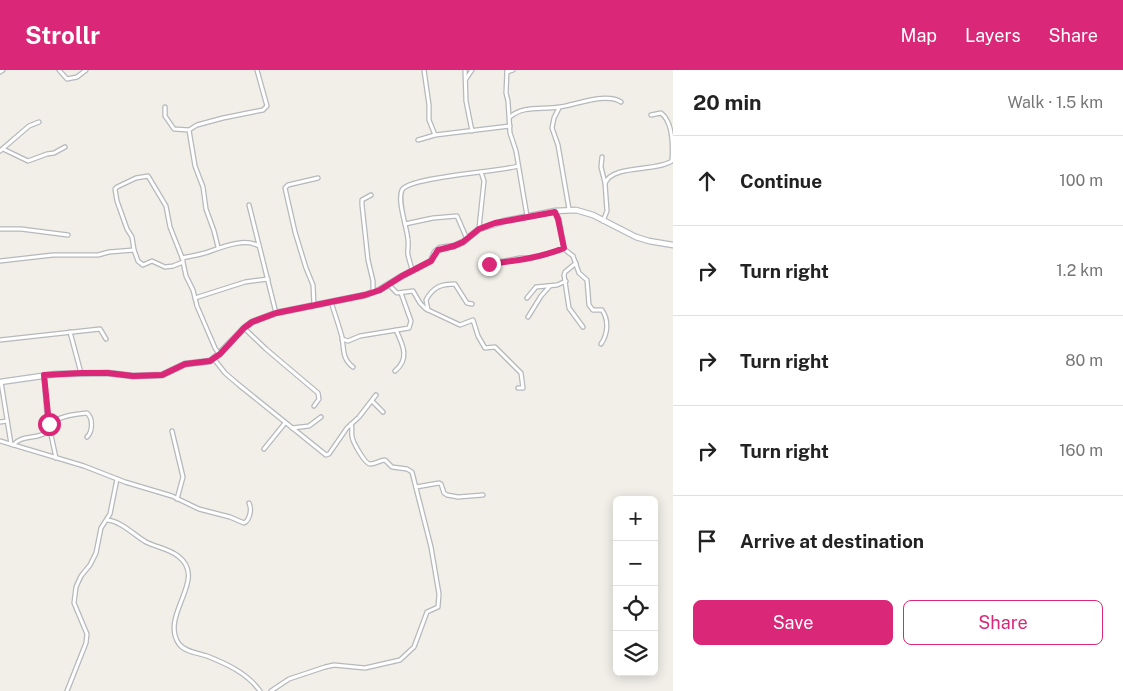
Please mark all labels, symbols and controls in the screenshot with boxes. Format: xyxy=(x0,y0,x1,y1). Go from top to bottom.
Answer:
text: Strollr xyxy=(25,21,100,49)
text: Map xyxy=(901,25,937,46)
text: Layers xyxy=(965,25,1021,46)
text: Share xyxy=(1049,25,1098,46)
text: 20 min xyxy=(693,90,762,115)
text: Walk · 1.5 km xyxy=(1007,93,1103,112)
icon: ahead xyxy=(693,167,721,195)
text: Continue xyxy=(740,170,822,192)
text: 100 m xyxy=(1059,171,1103,190)
route end xyxy=(478,253,501,276)
icon: right xyxy=(693,257,721,285)
text: Turn right xyxy=(740,260,829,282)
text: 1.2 km xyxy=(1056,261,1103,280)
icon: right xyxy=(693,347,721,375)
text: Turn right xyxy=(740,350,829,372)
text: 80 m xyxy=(1065,351,1103,370)
route start xyxy=(38,413,61,436)
icon: right xyxy=(693,437,721,465)
text: Turn right xyxy=(740,440,829,462)
text: 160 m xyxy=(1059,441,1103,460)
map controls xyxy=(613,496,658,676)
button: + xyxy=(613,496,658,541)
icon: arrive xyxy=(693,527,721,555)
text: Arrive at destination xyxy=(740,530,924,552)
button: − xyxy=(613,541,658,586)
button: locate xyxy=(613,586,658,631)
button: Save xyxy=(693,600,893,645)
button: Share xyxy=(903,600,1103,645)
button: layers xyxy=(613,631,658,676)

